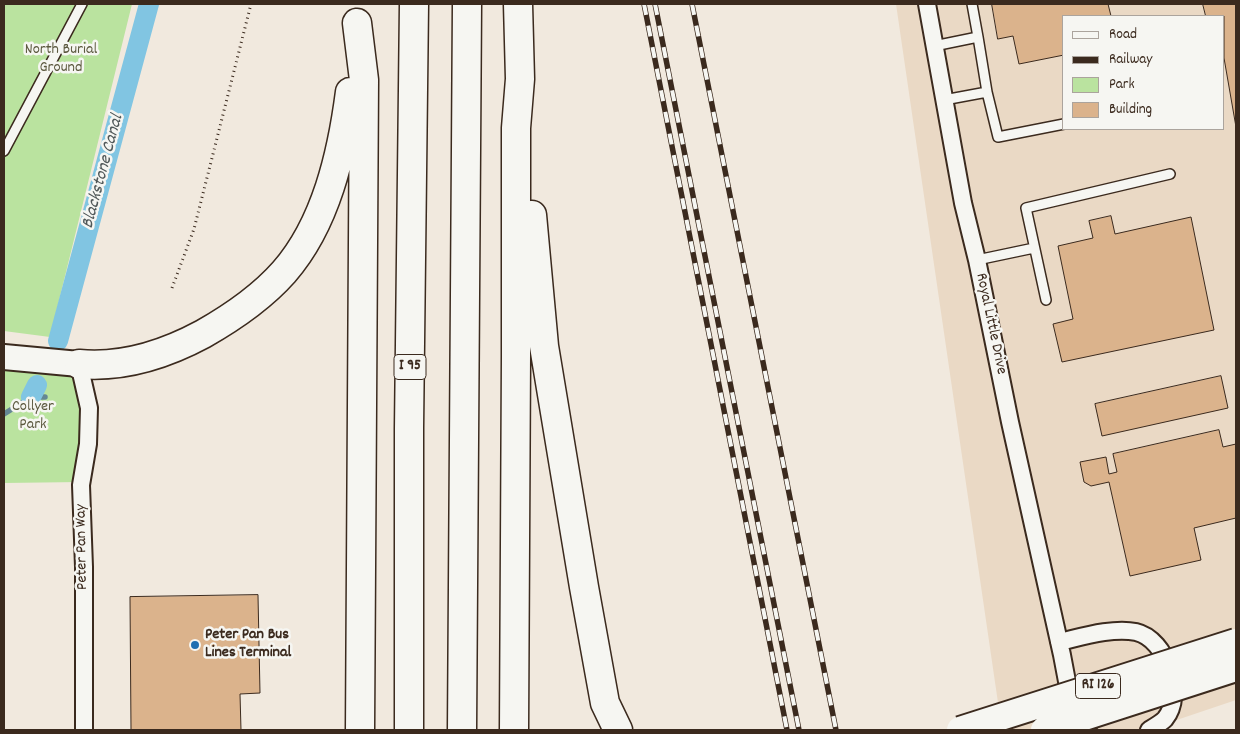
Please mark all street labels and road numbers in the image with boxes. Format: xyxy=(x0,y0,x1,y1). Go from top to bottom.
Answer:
street label: Royal Little Drive xyxy=(970,272,1010,376)
road number: I 95 xyxy=(394,354,426,380)
street label: Peter Pan Way xyxy=(73,504,93,590)
road number: RI 126 xyxy=(1076,674,1120,698)

